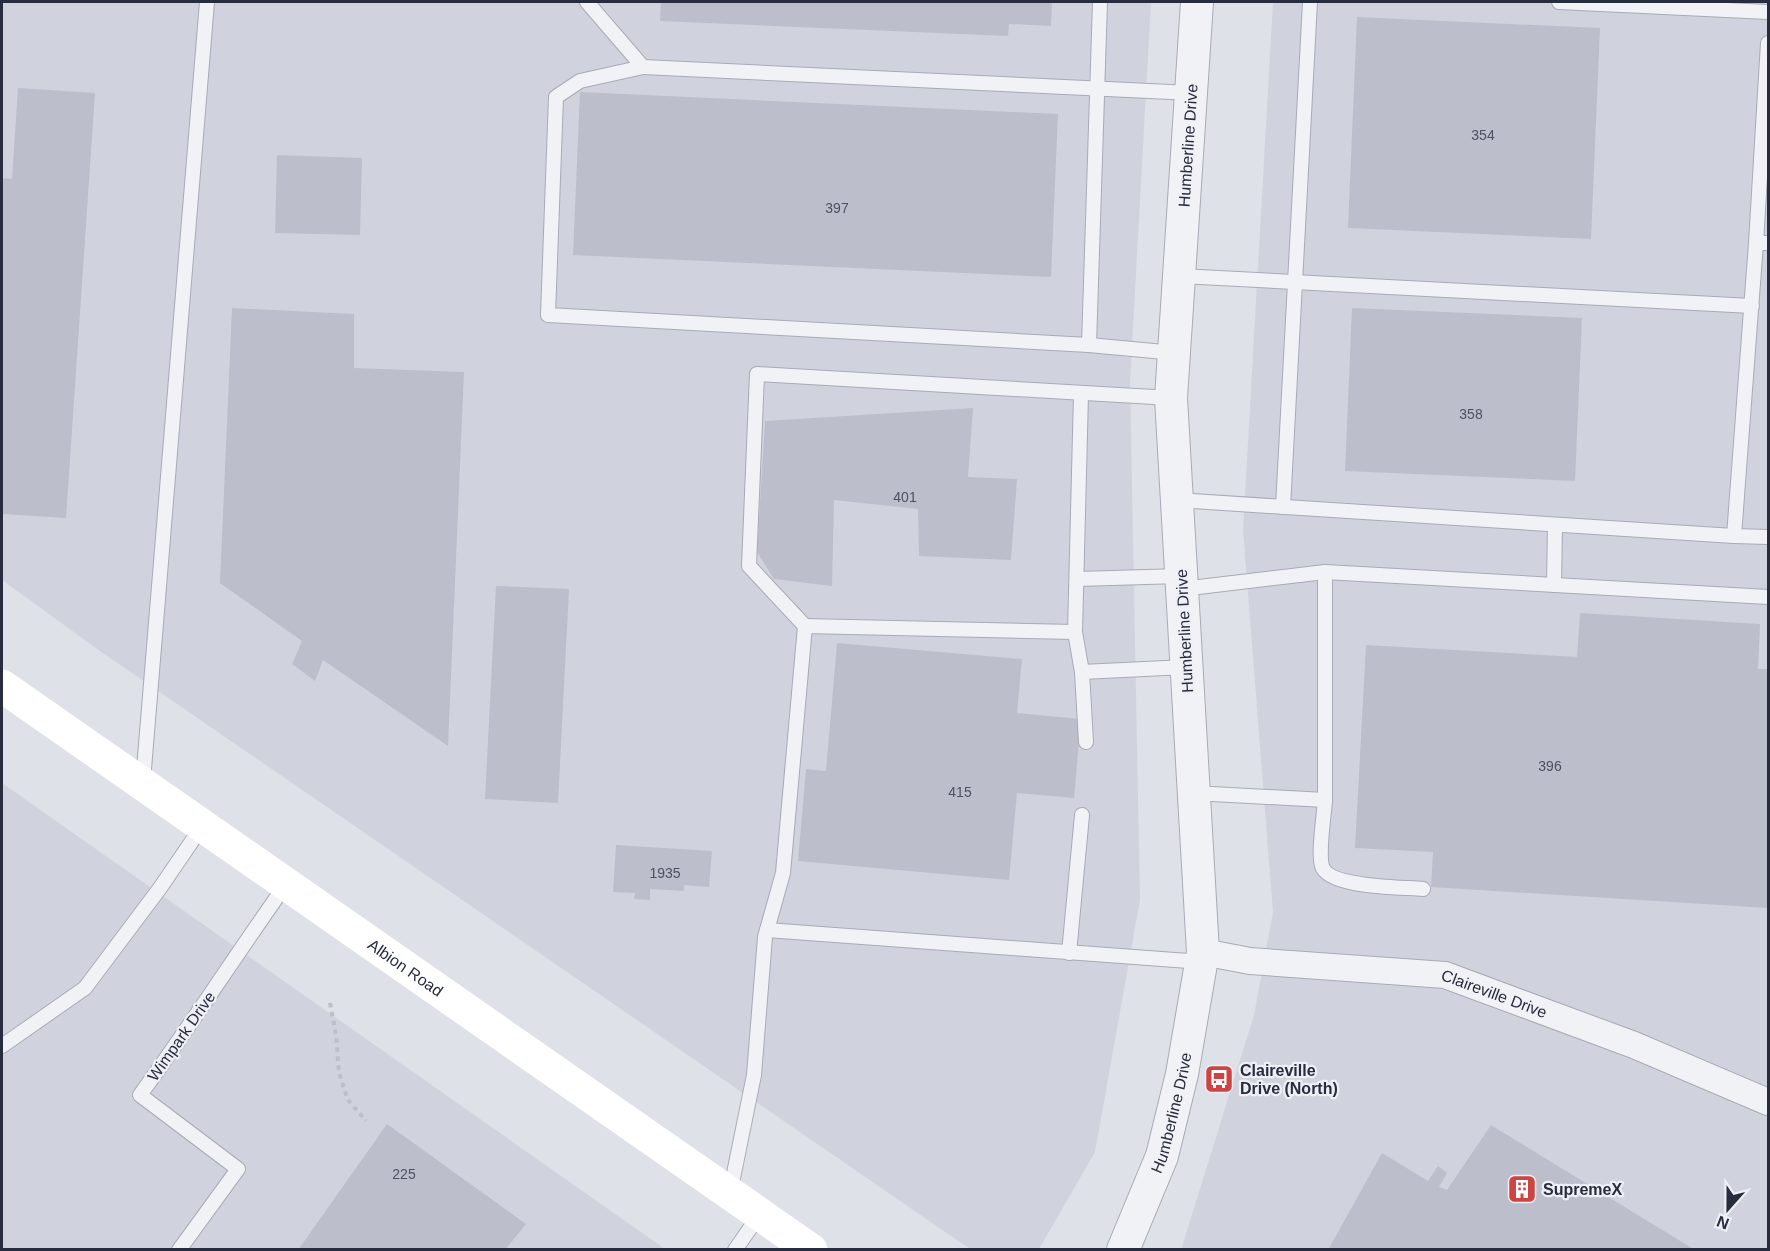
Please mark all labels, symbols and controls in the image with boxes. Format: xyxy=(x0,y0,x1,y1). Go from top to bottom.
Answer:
street label: Humberline Drive xyxy=(1176,83,1201,208)
house number: 354 xyxy=(1471,127,1495,143)
house number: 397 xyxy=(825,200,849,216)
house number: 358 xyxy=(1459,406,1483,422)
house number: 401 xyxy=(893,489,917,505)
street label: Humberline Drive xyxy=(1173,569,1196,693)
house number: 396 xyxy=(1538,758,1562,774)
house number: 415 xyxy=(948,784,972,800)
house number: 1935 xyxy=(649,865,681,881)
street label: Albion Road xyxy=(365,936,446,1000)
street label: Claireville Drive xyxy=(1439,966,1549,1021)
street label: Wimpark Drive xyxy=(144,988,219,1084)
street label: Humberline Drive xyxy=(1148,1051,1195,1176)
place label: Claireville Drive (North) xyxy=(1240,1062,1338,1097)
bus stop icon: Claireville Drive (North) xyxy=(1203,1063,1235,1095)
house number: 225 xyxy=(392,1166,416,1182)
building icon: SupremeX xyxy=(1506,1173,1538,1205)
north arrow xyxy=(1698,1179,1758,1239)
place label: SupremeX xyxy=(1543,1181,1622,1198)
text: N xyxy=(1714,1213,1731,1233)

